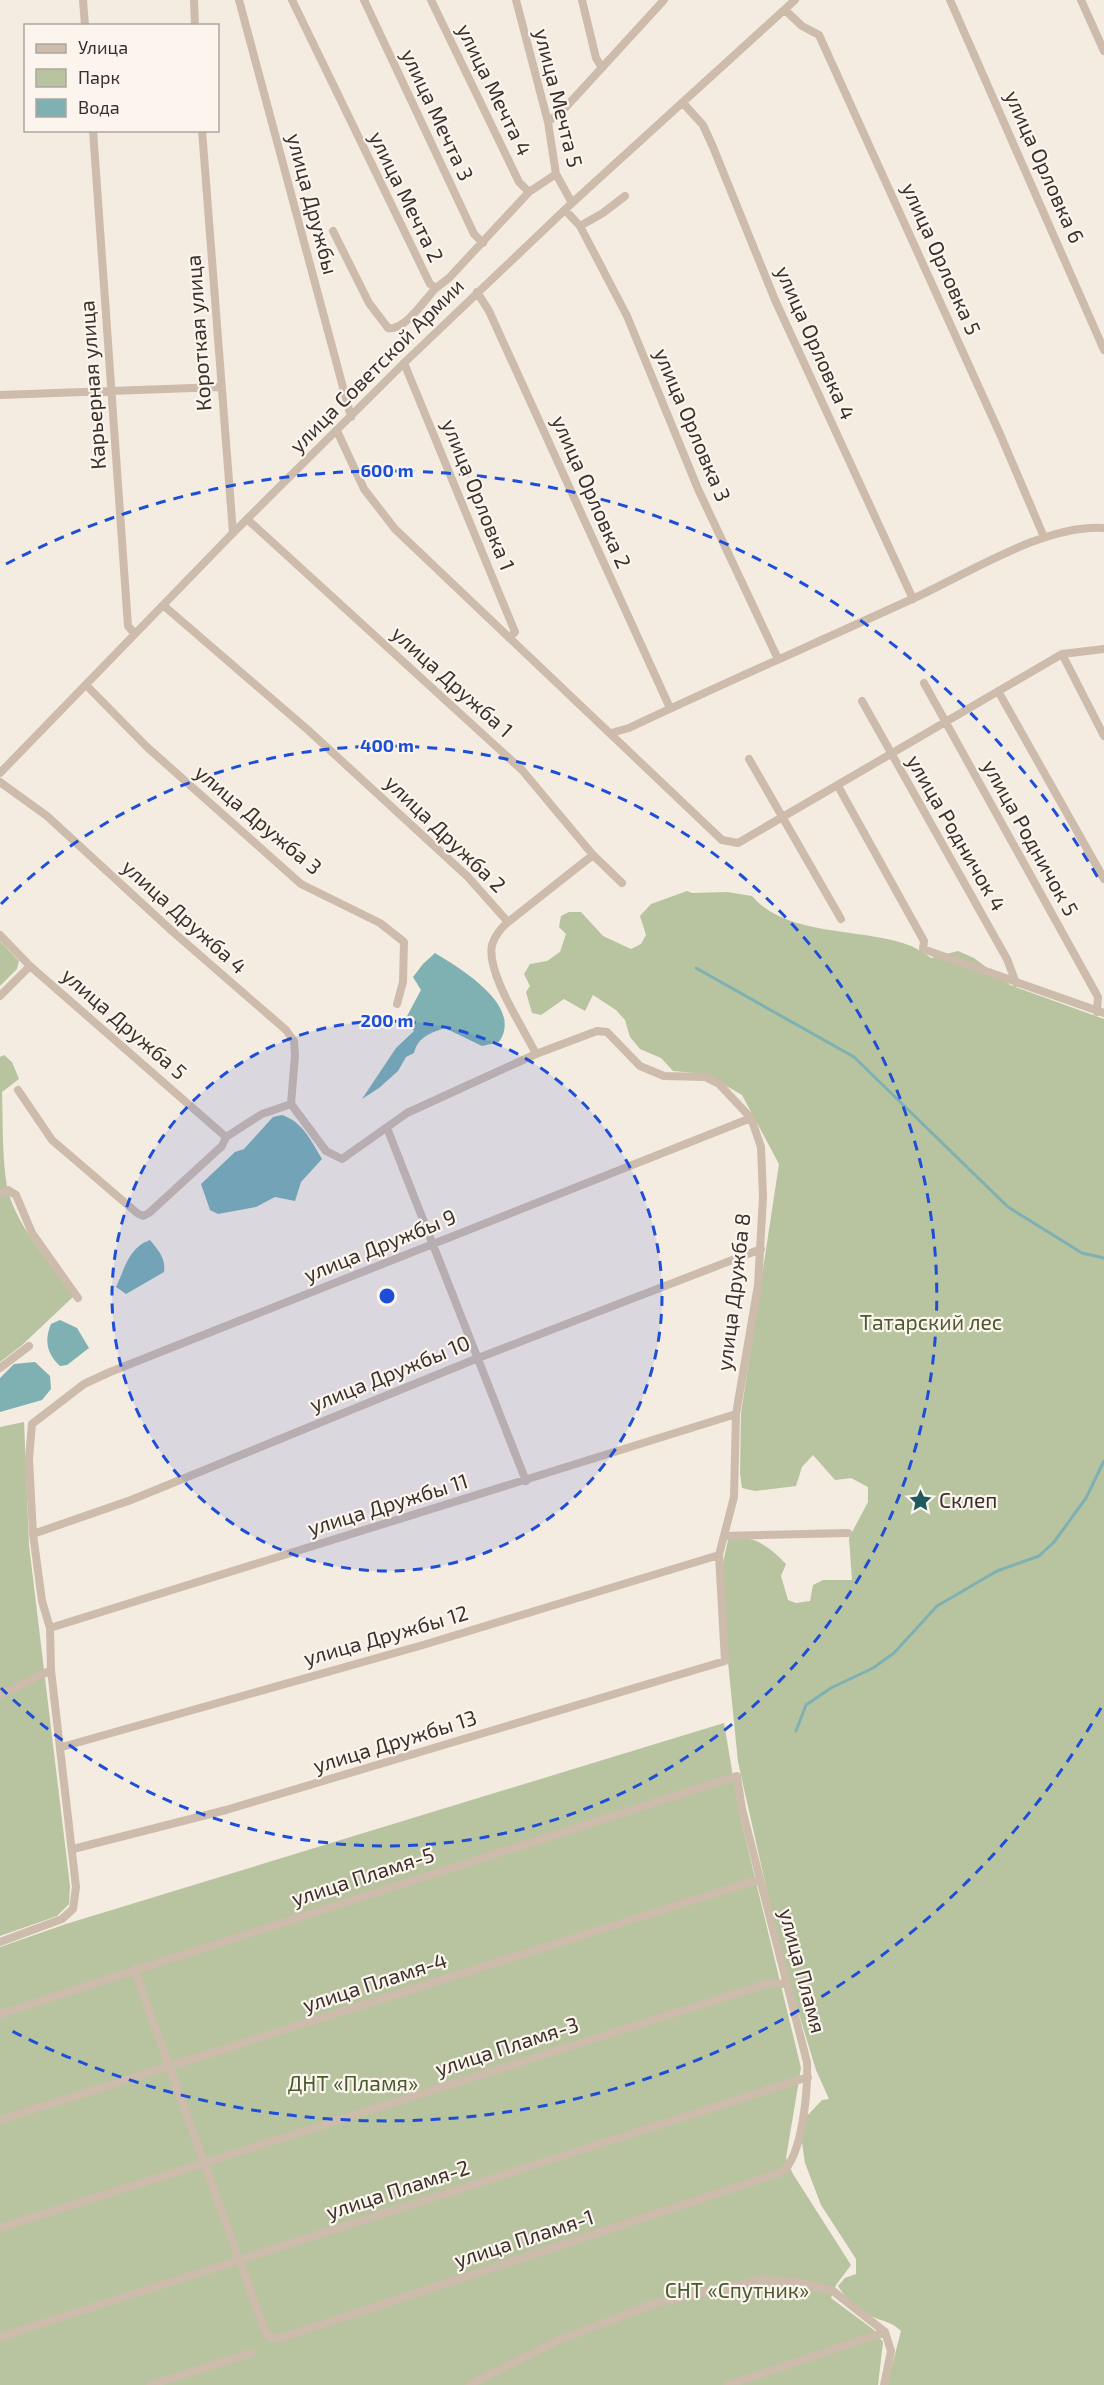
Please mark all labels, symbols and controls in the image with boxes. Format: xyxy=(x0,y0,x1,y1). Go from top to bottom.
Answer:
street label: улица Мечта 4 xyxy=(452,19,538,160)
legend xyxy=(24,24,219,132)
street label: улица Мечта 5 xyxy=(529,26,589,170)
text: Улица xyxy=(78,36,128,58)
street label: улица Мечта 3 xyxy=(396,45,480,185)
text: Парк xyxy=(78,66,120,88)
street label: улица Орловка 6 xyxy=(1000,86,1090,247)
text: Вода xyxy=(78,96,120,118)
street label: улица Мечта 2 xyxy=(364,127,450,266)
street label: улица Дружбы xyxy=(282,130,344,277)
street label: улица Орловка 5 xyxy=(897,178,987,339)
street label: Короткая улица xyxy=(180,254,216,412)
street label: улица Орловка 4 xyxy=(770,262,861,423)
street label: улица Советской Армии xyxy=(284,273,469,458)
street label: Карьерная улица xyxy=(73,300,111,470)
street label: улица Орловка 3 xyxy=(649,344,737,505)
street label: улица Орловка 2 xyxy=(547,411,637,572)
street label: улица Орловка 1 xyxy=(437,415,521,574)
text: 600 m xyxy=(360,459,414,481)
street label: улица Дружба 1 xyxy=(387,620,519,743)
text: 400 m xyxy=(360,734,414,756)
street label: улица Родничок 4 xyxy=(902,750,1012,915)
street label: улица Родничок 5 xyxy=(977,755,1085,920)
street label: улица Дружба 3 xyxy=(190,759,327,880)
street label: улица Дружба 2 xyxy=(380,769,512,897)
street label: улица Дружба 4 xyxy=(117,853,252,979)
street label: улица Дружба 5 xyxy=(57,962,193,1085)
text: 200 m xyxy=(361,1009,413,1031)
street label: улица Дружбы 9 xyxy=(300,1203,459,1287)
street label: улица Дружба 8 xyxy=(710,1211,756,1372)
centre of rings xyxy=(377,1286,397,1306)
park label: Татарский лес xyxy=(860,1309,1002,1334)
street label: улица Дружбы 10 xyxy=(306,1329,474,1417)
street label: улица Дружбы 11 xyxy=(304,1467,471,1541)
place label: Склеп xyxy=(939,1487,997,1512)
place icon: Склеп xyxy=(908,1488,934,1514)
street label: улица Дружбы 12 xyxy=(301,1599,471,1671)
street label: улица Дружбы 13 xyxy=(310,1704,480,1778)
street label: улица Пламя-5 xyxy=(288,1841,437,1911)
street label: улица Пламя xyxy=(774,1906,832,2036)
street label: улица Пламя-4 xyxy=(299,1946,450,2018)
street label: улица Пламя-3 xyxy=(432,2011,582,2081)
park label: ДНТ «Пламя» xyxy=(288,2070,418,2095)
street label: улица Пламя-2 xyxy=(323,2154,473,2224)
street label: улица Пламя-1 xyxy=(451,2203,597,2273)
park label: СНТ «Спутник» xyxy=(665,2277,809,2303)

